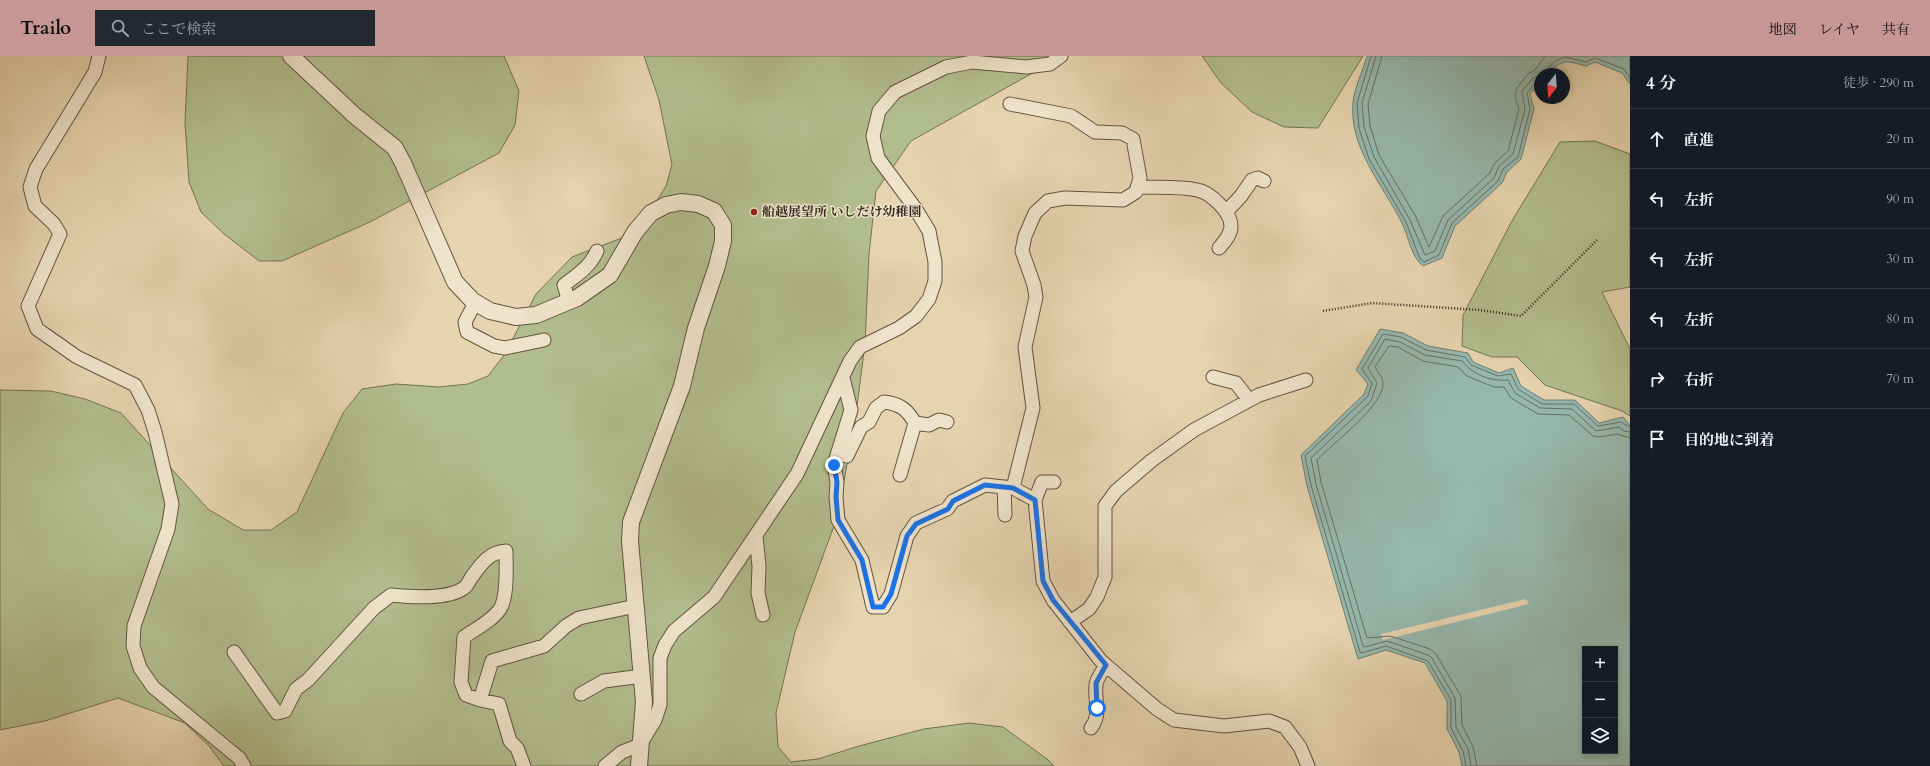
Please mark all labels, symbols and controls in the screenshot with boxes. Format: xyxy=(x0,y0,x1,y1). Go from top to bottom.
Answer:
search box xyxy=(95,10,375,46)
text: Trailo xyxy=(20,15,71,41)
icon: search xyxy=(109,17,131,39)
text: ここで検索 xyxy=(141,19,216,39)
text: 地図 xyxy=(1769,20,1797,39)
text: レイヤ xyxy=(1819,20,1860,39)
text: 共有 xyxy=(1882,20,1910,39)
north arrow xyxy=(1534,68,1570,104)
text: 4 分 xyxy=(1646,72,1676,95)
text: 徒歩 · 290 m xyxy=(1843,74,1914,92)
icon: ahead xyxy=(1646,128,1668,150)
text: 直進 xyxy=(1684,130,1714,150)
text: 20 m xyxy=(1886,130,1914,148)
icon: left xyxy=(1646,188,1668,210)
text: 左折 xyxy=(1684,190,1714,210)
text: 90 m xyxy=(1886,190,1914,208)
place label: 船越展望所 いしだけ幼稚園 xyxy=(762,203,922,221)
marker: 船越展望所 いしだけ幼稚園 xyxy=(749,207,759,217)
icon: left xyxy=(1646,248,1668,270)
text: 左折 xyxy=(1684,250,1714,270)
text: 30 m xyxy=(1886,250,1914,268)
icon: left xyxy=(1646,308,1668,330)
text: 左折 xyxy=(1684,310,1714,330)
text: 80 m xyxy=(1886,310,1914,328)
icon: right xyxy=(1646,368,1668,390)
text: 右折 xyxy=(1684,370,1714,390)
text: 70 m xyxy=(1886,370,1914,388)
icon: arrive xyxy=(1646,428,1668,450)
text: 目的地に到着 xyxy=(1684,430,1774,450)
route end xyxy=(825,456,843,474)
map controls xyxy=(1582,646,1618,754)
button: + xyxy=(1582,646,1618,682)
button: − xyxy=(1582,682,1618,718)
route start xyxy=(1088,699,1106,717)
button: layers xyxy=(1582,718,1618,754)

